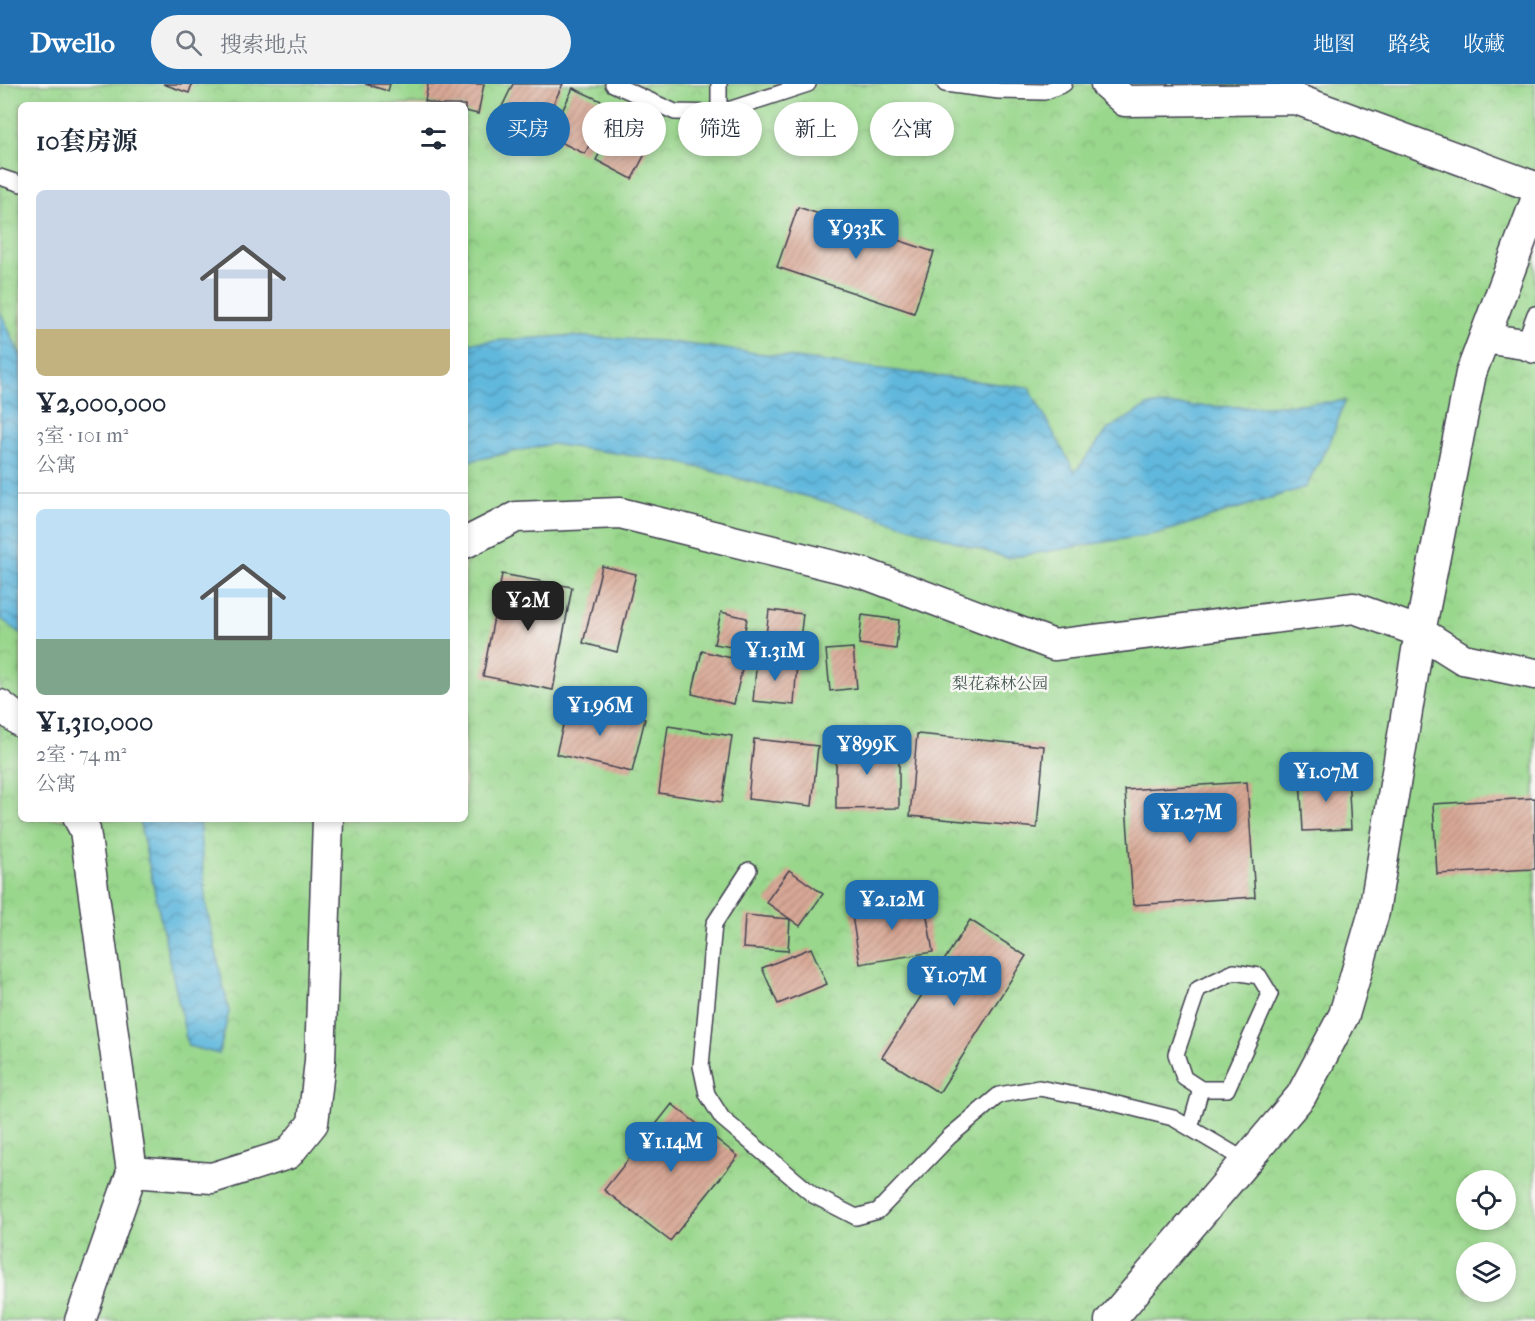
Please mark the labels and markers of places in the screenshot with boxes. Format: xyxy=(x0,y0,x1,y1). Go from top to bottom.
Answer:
pin: ¥933K xyxy=(814,209,898,260)
pin: ¥2M xyxy=(499,581,557,632)
pin: ¥1.31M xyxy=(726,631,824,682)
pin: ¥1.96M xyxy=(551,686,649,737)
pin: ¥899K xyxy=(825,725,909,776)
pin: ¥1.07M xyxy=(1277,752,1375,803)
pin: ¥1.27M xyxy=(1141,793,1239,844)
pin: ¥2.12M xyxy=(843,880,941,931)
pin: ¥1.07M xyxy=(905,956,1003,1007)
pin: ¥1.14M xyxy=(622,1122,720,1173)

